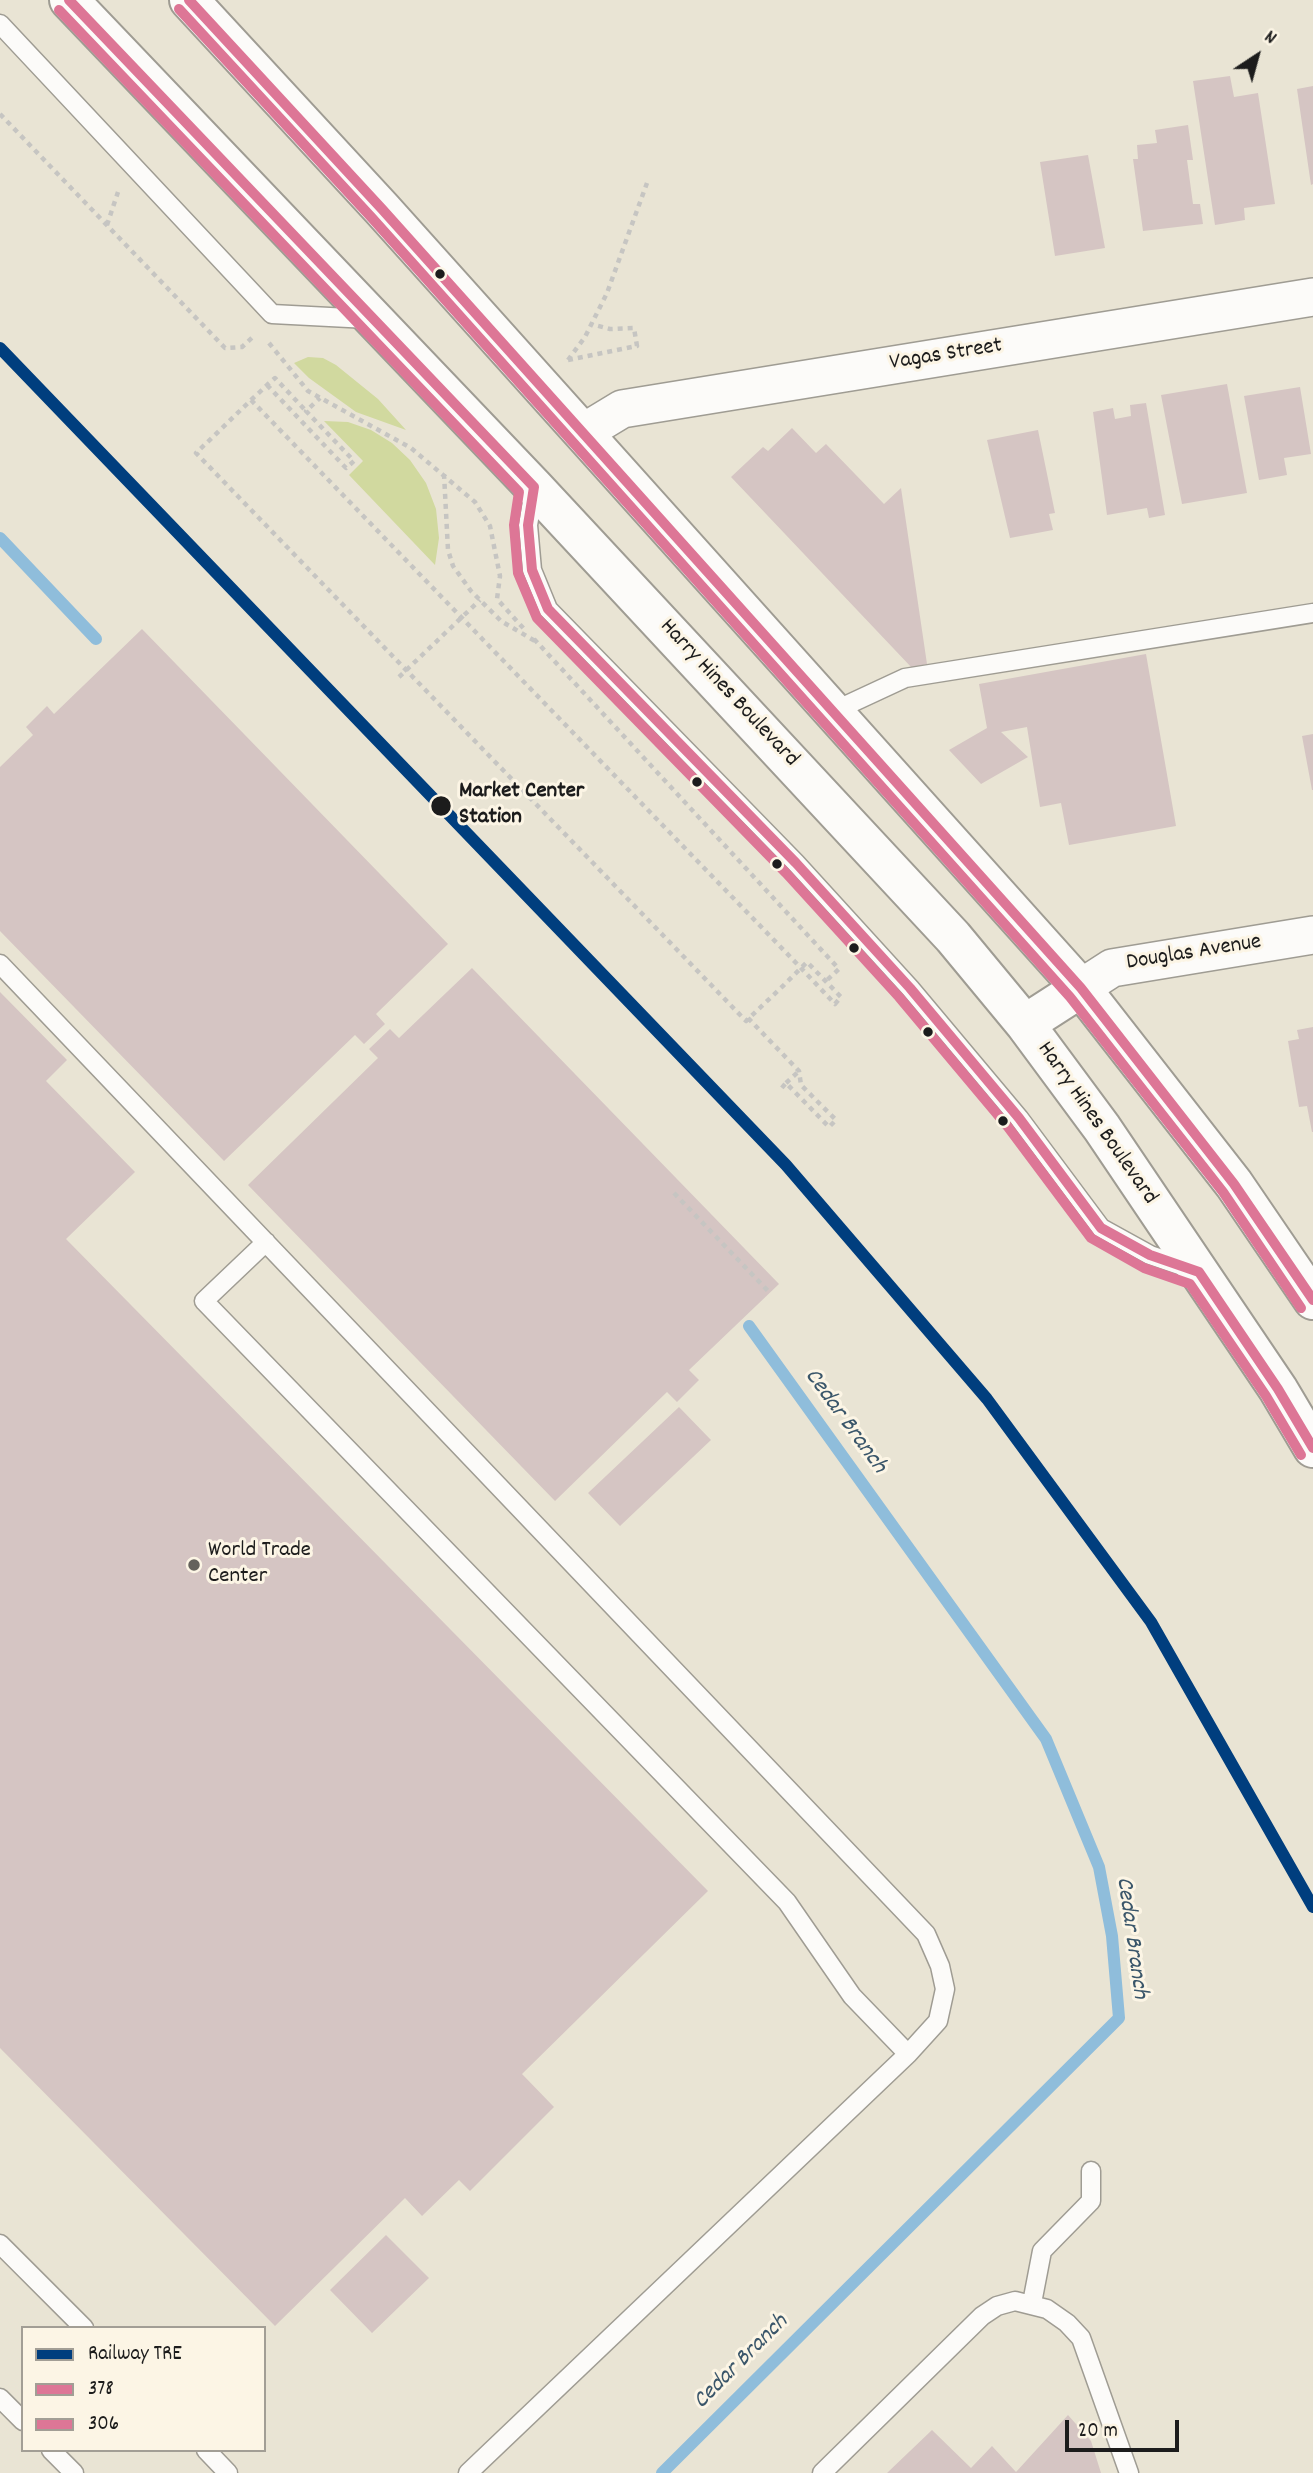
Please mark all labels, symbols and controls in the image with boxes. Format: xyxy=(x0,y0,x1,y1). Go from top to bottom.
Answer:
north arrow xyxy=(1222,21,1292,91)
text: N xyxy=(1258,25,1281,52)
unlabelled marker xyxy=(433,267,447,281)
street label: Vagas Street xyxy=(888,333,1004,379)
street label: Harry Hines Boulevard xyxy=(652,614,804,774)
unlabelled marker xyxy=(690,775,704,789)
place label: Market Center Station xyxy=(459,779,584,833)
marker: Market Center Station xyxy=(429,794,453,818)
unlabelled marker xyxy=(770,857,784,871)
street label: Douglas Avenue xyxy=(1125,930,1263,978)
unlabelled marker xyxy=(847,941,861,955)
unlabelled marker xyxy=(921,1025,935,1039)
street label: Harry Hines Boulevard xyxy=(1030,1037,1162,1211)
unlabelled marker xyxy=(996,1114,1010,1128)
water label: Cedar Branch xyxy=(796,1364,892,1480)
place label: World Trade Center xyxy=(208,1538,311,1592)
marker: World Trade Center xyxy=(186,1557,202,1573)
water label: Cedar Branch xyxy=(1107,1875,1153,2001)
water label: Cedar Branch xyxy=(688,2309,796,2417)
legend xyxy=(21,2326,266,2452)
text: Railway TRE xyxy=(88,2340,182,2370)
text: 378 xyxy=(88,2375,114,2405)
scale bar xyxy=(1068,2406,1182,2450)
text: 306 xyxy=(88,2410,119,2440)
text: 20 m xyxy=(1078,2417,1118,2447)

